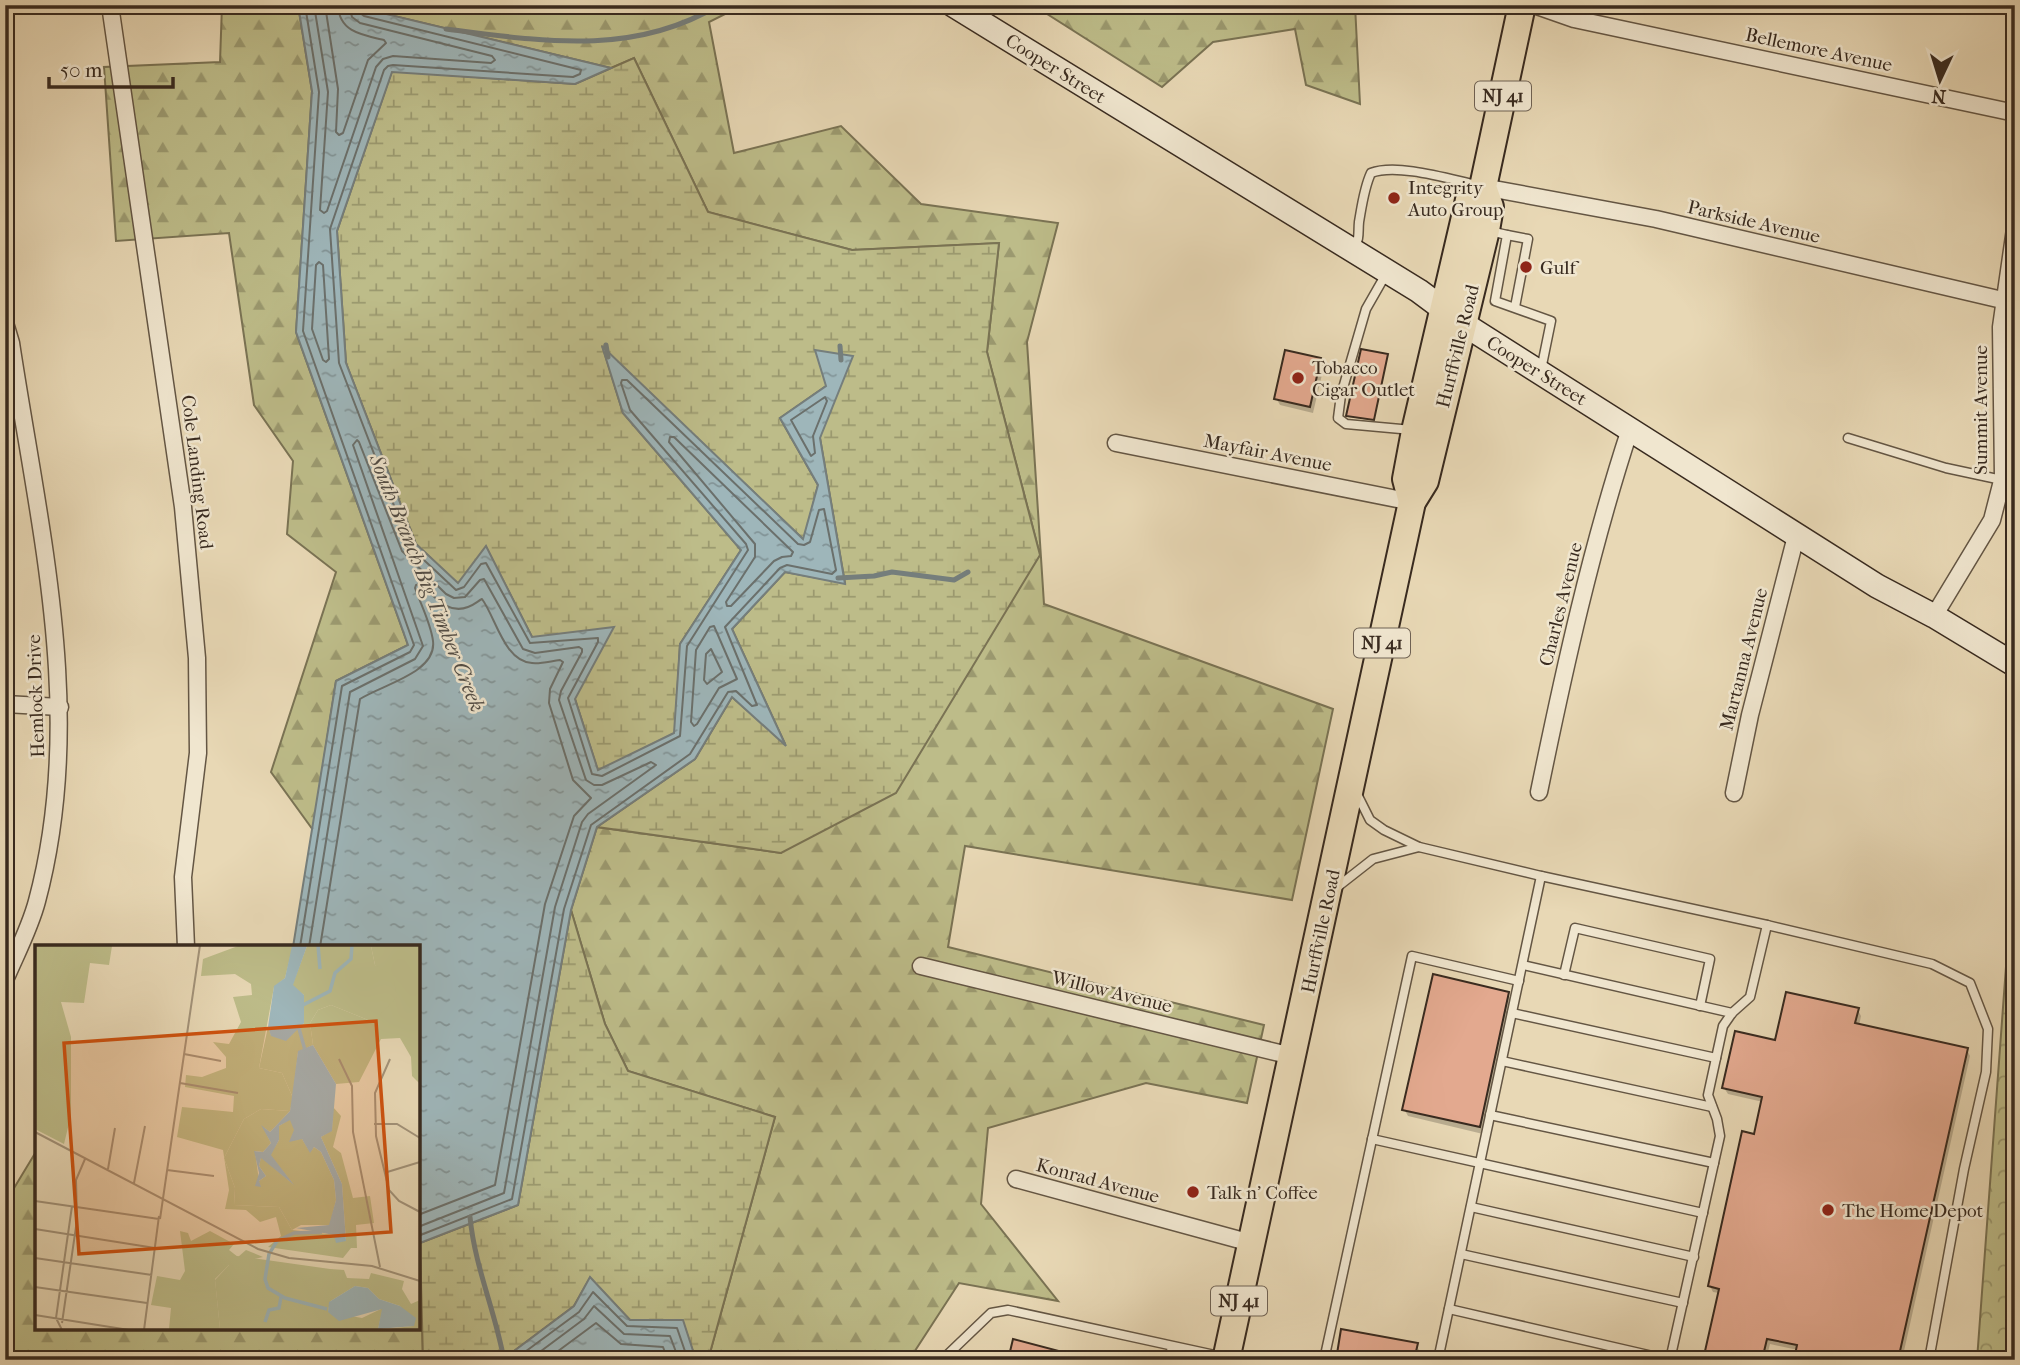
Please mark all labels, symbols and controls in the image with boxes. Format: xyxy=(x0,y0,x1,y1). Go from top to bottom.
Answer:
street label: Bellemore Avenue xyxy=(1743,24,1894,76)
street label: Cooper Street xyxy=(1001,29,1110,109)
scale bar xyxy=(49,46,173,90)
north arrow xyxy=(1904,46,1974,116)
text: 50 m xyxy=(60,58,103,82)
road number: NJ 41 xyxy=(1475,82,1531,110)
text: N xyxy=(1930,84,1947,107)
place label: Integrity Auto Group xyxy=(1407,177,1503,221)
marker: Integrity Auto Group xyxy=(1386,190,1402,206)
street label: Parkside Avenue xyxy=(1685,196,1822,248)
place label: Gulf xyxy=(1540,257,1579,279)
marker: Gulf xyxy=(1518,259,1534,275)
street label: Hurffville Road xyxy=(1432,282,1484,410)
street label: Cooper Street xyxy=(1482,331,1591,411)
street label: Summit Avenue xyxy=(1970,345,1992,475)
place label: Tobacco Cigar Outlet xyxy=(1312,357,1415,401)
marker: Tobacco Cigar Outlet xyxy=(1290,370,1306,386)
street label: Cole Landing Road xyxy=(177,394,217,551)
street label: Mayfair Avenue xyxy=(1202,430,1334,476)
water label: South Branch Big Timber Creek xyxy=(364,450,490,715)
street label: Charles Avenue xyxy=(1535,540,1587,669)
street label: Martanna Avenue xyxy=(1716,586,1772,733)
road number: NJ 41 xyxy=(1354,628,1410,658)
street label: Hemlock Drive xyxy=(23,634,49,758)
street label: Hurffville Road xyxy=(1297,867,1345,995)
inset map xyxy=(35,945,420,1330)
street label: Willow Avenue xyxy=(1048,966,1174,1018)
street label: Konrad Avenue xyxy=(1034,1154,1162,1208)
place label: Talk n' Coffee xyxy=(1207,1182,1318,1204)
marker: Talk n' Coffee xyxy=(1185,1184,1201,1200)
place label: The Home Depot xyxy=(1842,1200,1984,1222)
marker: The Home Depot xyxy=(1820,1202,1836,1218)
road number: NJ 41 xyxy=(1211,1286,1267,1316)

